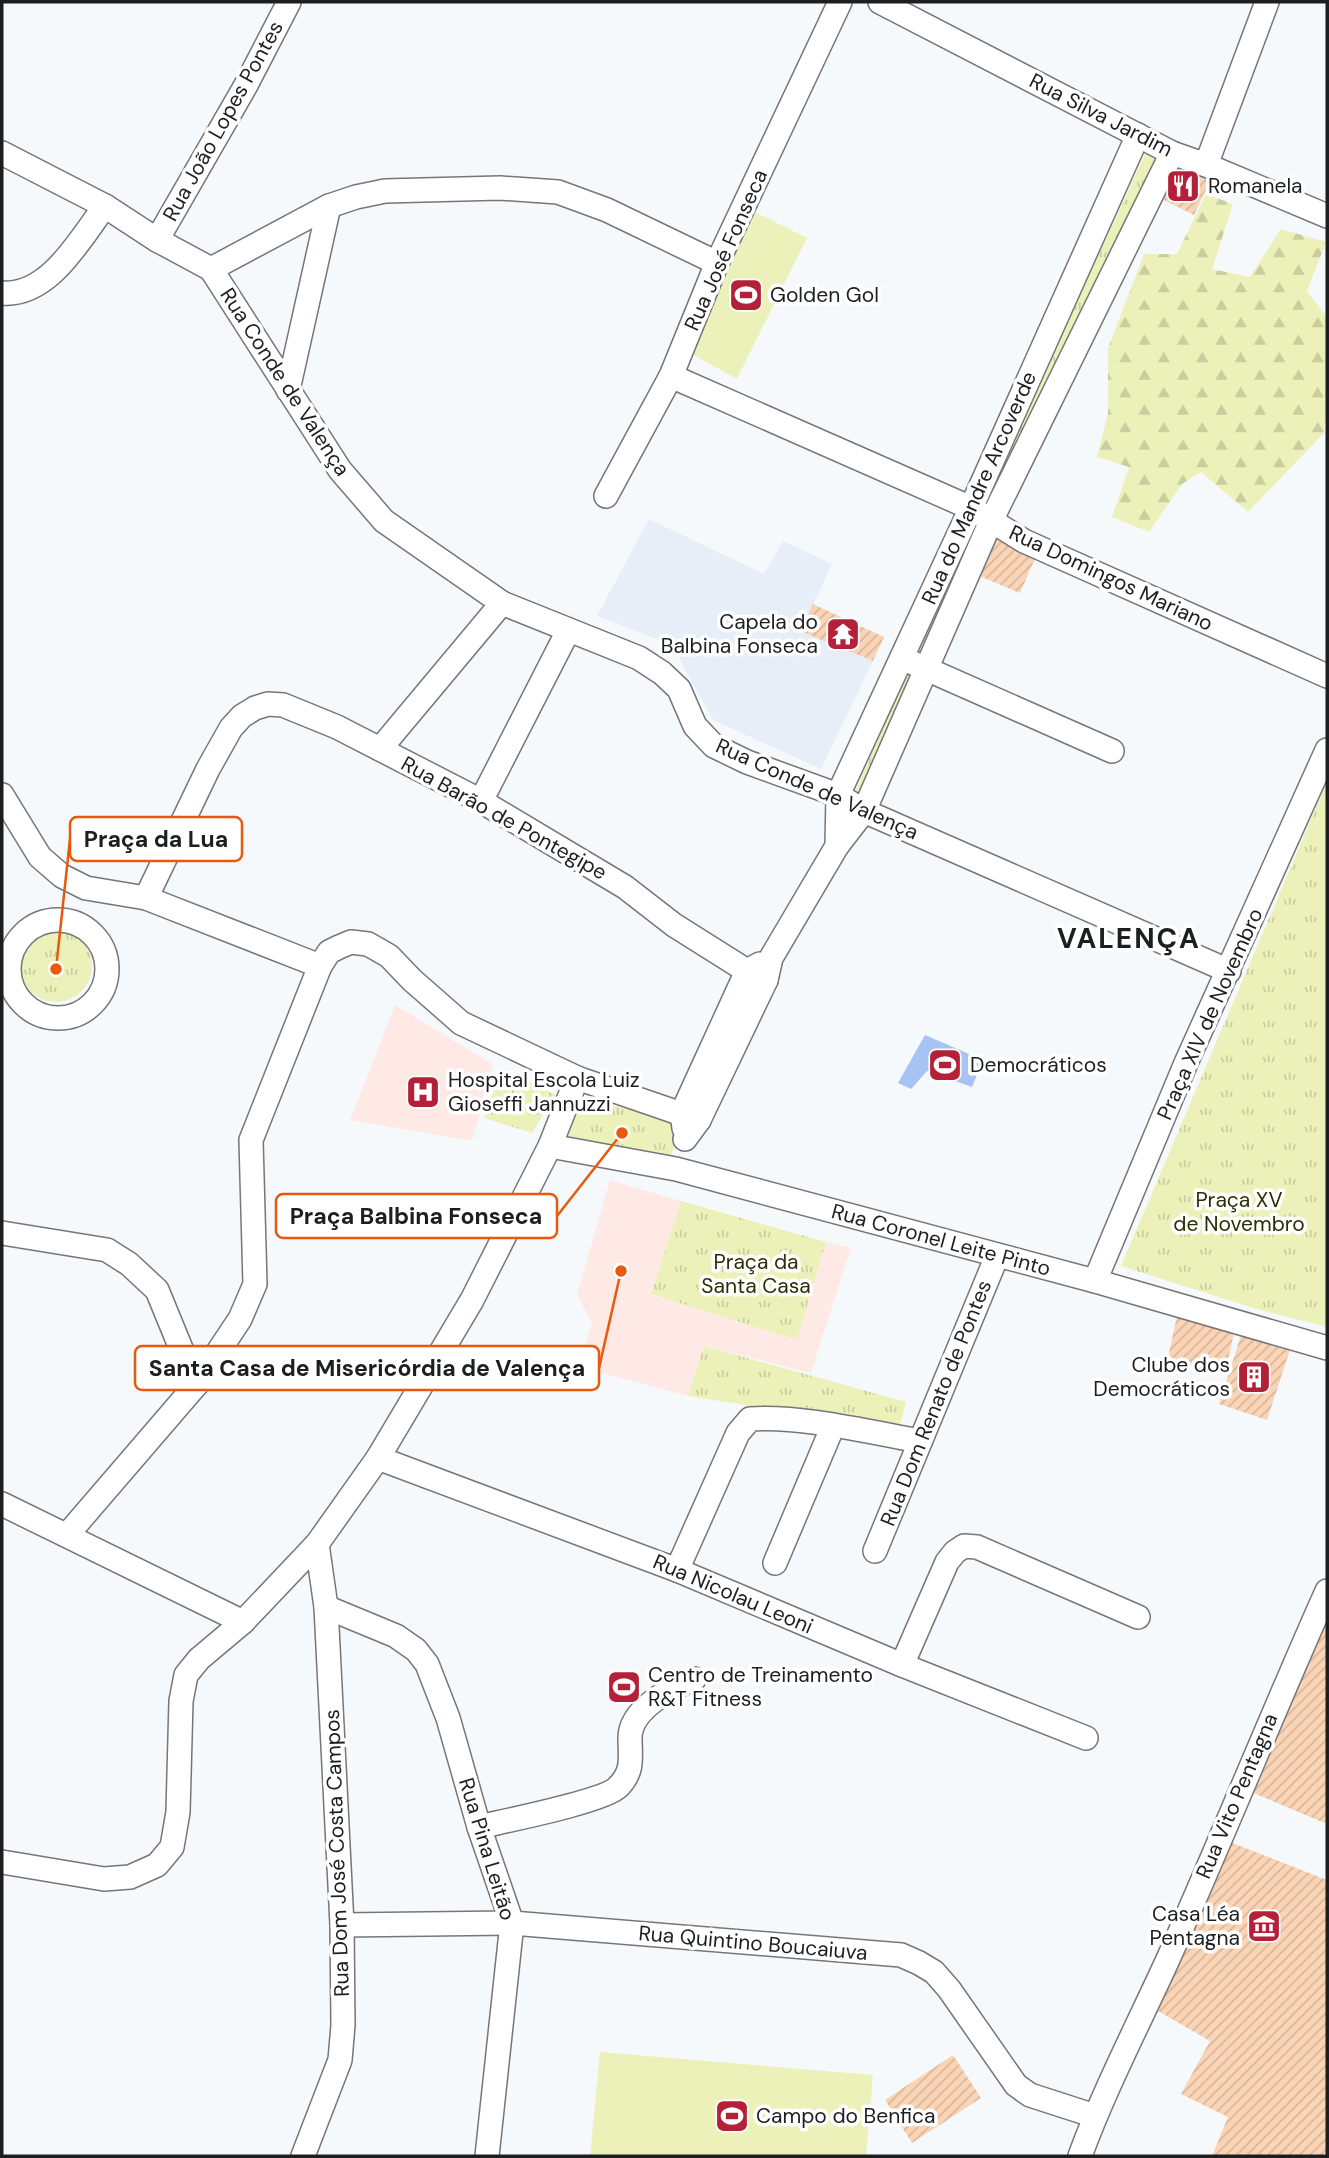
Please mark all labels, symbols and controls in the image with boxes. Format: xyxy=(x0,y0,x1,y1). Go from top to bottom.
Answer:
street label: Rua João Lopes Pontes xyxy=(156,16,290,226)
street label: Rua Silva Jardim xyxy=(1025,67,1177,163)
street label: Rua José Fonseca xyxy=(678,165,774,335)
restaurant icon: Romanela xyxy=(1164,167,1202,205)
place label: Romanela xyxy=(1208,172,1303,200)
sports icon: Golden Gol xyxy=(727,276,765,314)
place label: Golden Gol xyxy=(770,281,879,309)
street label: Rua Conde de Valença xyxy=(214,283,356,481)
street label: Rua do Mandre Arcoverde xyxy=(915,367,1043,609)
street label: Rua Domingos Mariano xyxy=(1005,518,1217,638)
place label: Capela do Balbina Fonseca xyxy=(661,608,818,660)
temple icon: Capela do Balbina Fonseca xyxy=(824,615,862,653)
street label: Rua Conde de Valença xyxy=(711,732,923,846)
street label: Rua Barão de Pontegipe xyxy=(396,750,612,886)
callout: Praça da Lua xyxy=(70,817,242,861)
text: Praça da Lua xyxy=(84,824,228,854)
street label: Praça XIV de Novembro xyxy=(1151,904,1269,1124)
district label: VALENÇA xyxy=(1057,920,1201,957)
sports icon: Democráticos xyxy=(926,1046,964,1084)
place label: Democráticos xyxy=(970,1051,1107,1079)
place label: Hospital Escola Luiz Gioseffi Jannuzzi xyxy=(448,1066,640,1118)
hospital icon: Hospital Escola Luiz Gioseffi Jannuzzi xyxy=(404,1073,442,1111)
park label: Praça XV de Novembro xyxy=(1173,1186,1305,1238)
callout: Praça Balbina Fonseca xyxy=(276,1194,557,1238)
street label: Rua Coronel Leite Pinto xyxy=(828,1197,1054,1283)
text: Praça Balbina Fonseca xyxy=(290,1201,542,1231)
park label: Praça da Santa Casa xyxy=(701,1248,811,1300)
street label: Rua Dom Renato de Pontes xyxy=(874,1276,998,1530)
callout: Santa Casa de Misericórdia de Valença xyxy=(135,1346,599,1390)
place label: Clube dos Democráticos xyxy=(1093,1351,1230,1403)
text: Santa Casa de Misericórdia de Valença xyxy=(149,1353,585,1383)
building icon: Clube dos Democráticos xyxy=(1235,1358,1273,1396)
street label: Rua Nicolau Leoni xyxy=(649,1548,817,1640)
place label: Centro de Treinamento R&T Fitness xyxy=(648,1661,873,1713)
sports icon: Centro de Treinamento R&T Fitness xyxy=(605,1668,643,1706)
street label: Rua Dom José Costa Campos xyxy=(318,1709,356,1997)
street label: Rua Vito Pentagna xyxy=(1190,1709,1284,1883)
street label: Rua Pina Leitão xyxy=(452,1774,522,1924)
place label: Casa Léa Pentagna xyxy=(1150,1900,1240,1952)
museum icon: Casa Léa Pentagna xyxy=(1245,1907,1283,1945)
street label: Rua Quintino Boucaiuva xyxy=(637,1919,869,1967)
sports icon: Campo do Benfica xyxy=(713,2097,751,2135)
place label: Campo do Benfica xyxy=(756,2102,936,2130)

